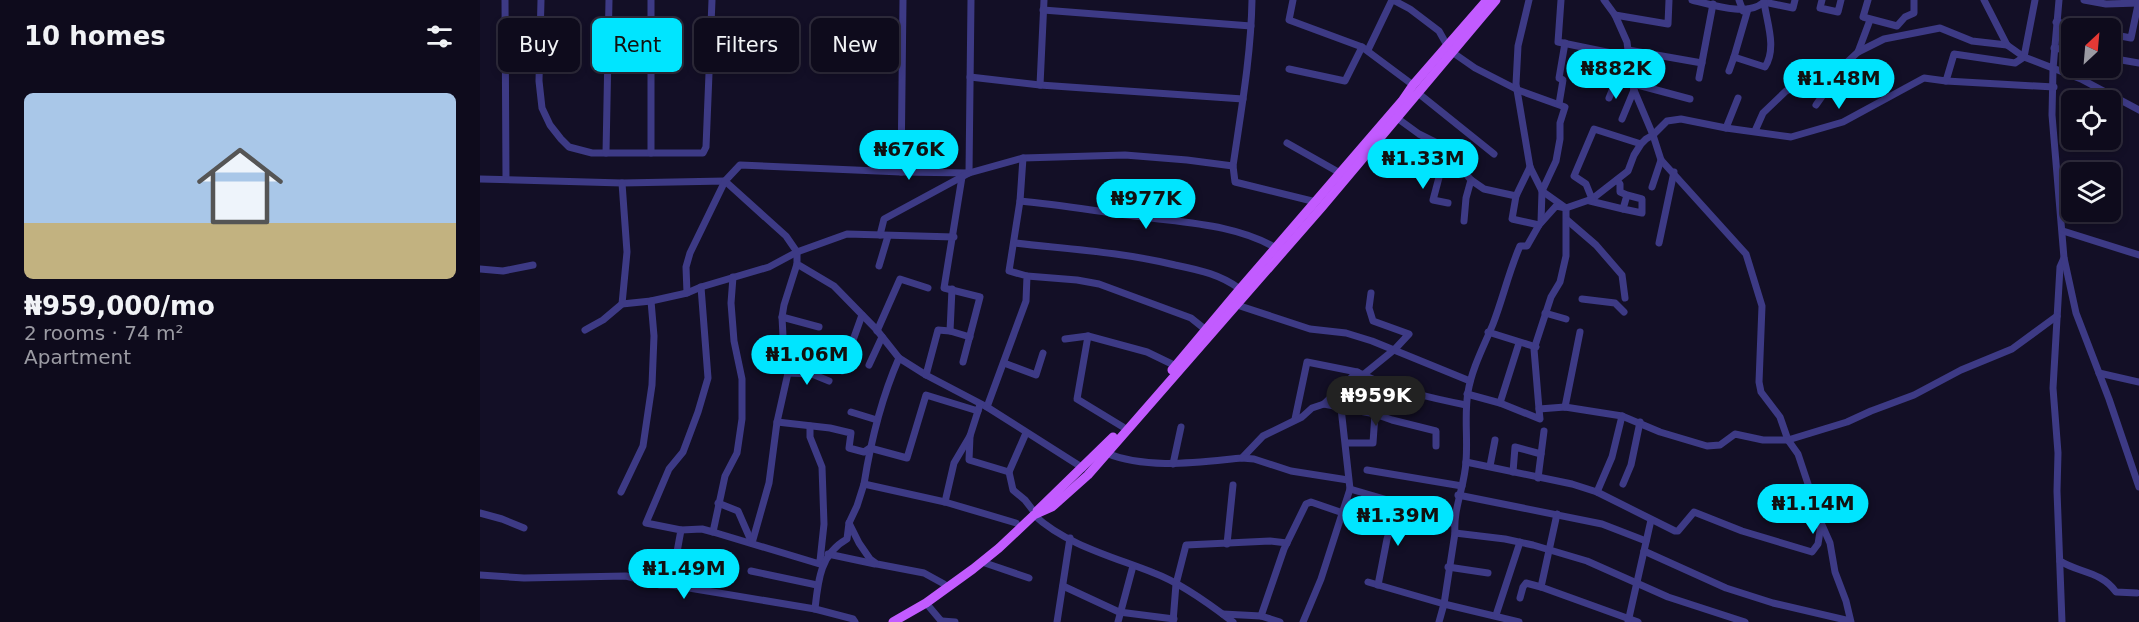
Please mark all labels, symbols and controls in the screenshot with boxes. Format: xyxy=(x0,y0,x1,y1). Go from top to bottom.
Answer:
chip: Buy xyxy=(498,18,580,72)
chip: Rent xyxy=(592,18,682,72)
chip: Filters xyxy=(694,18,799,72)
chip: New xyxy=(811,18,899,72)
north arrow xyxy=(2061,18,2121,78)
map controls xyxy=(2061,18,2121,222)
icon: filters xyxy=(423,20,456,53)
text: 10 homes xyxy=(24,21,166,51)
pin: ₦882K xyxy=(1574,49,1658,100)
text: ₦882K xyxy=(1580,56,1652,80)
pin: ₦1.48M xyxy=(1790,59,1888,110)
text: ₦1.48M xyxy=(1797,66,1881,90)
button: locate xyxy=(2061,90,2121,150)
pin: ₦676K xyxy=(867,130,951,181)
icon: home xyxy=(186,132,294,240)
text: ₦676K xyxy=(873,137,945,161)
pin: ₦1.33M xyxy=(1374,139,1472,190)
text: ₦1.33M xyxy=(1381,146,1465,170)
button: layers xyxy=(2061,162,2121,222)
pin: ₦977K xyxy=(1104,179,1188,230)
text: ₦977K xyxy=(1110,186,1182,210)
text: ₦959,000/mo xyxy=(24,291,215,321)
text: 2 rooms · 74 m² xyxy=(24,321,184,345)
pin: ₦1.06M xyxy=(758,335,856,386)
text: ₦1.06M xyxy=(765,342,849,366)
text: Apartment xyxy=(24,345,131,369)
pin: ₦959K xyxy=(1334,376,1418,427)
text: ₦959K xyxy=(1340,383,1412,407)
pin: ₦1.14M xyxy=(1764,484,1862,535)
text: ₦1.14M xyxy=(1771,491,1855,515)
pin: ₦1.39M xyxy=(1349,496,1447,547)
text: ₦1.39M xyxy=(1356,503,1440,527)
pin: ₦1.49M xyxy=(635,549,733,600)
text: ₦1.49M xyxy=(642,556,726,580)

